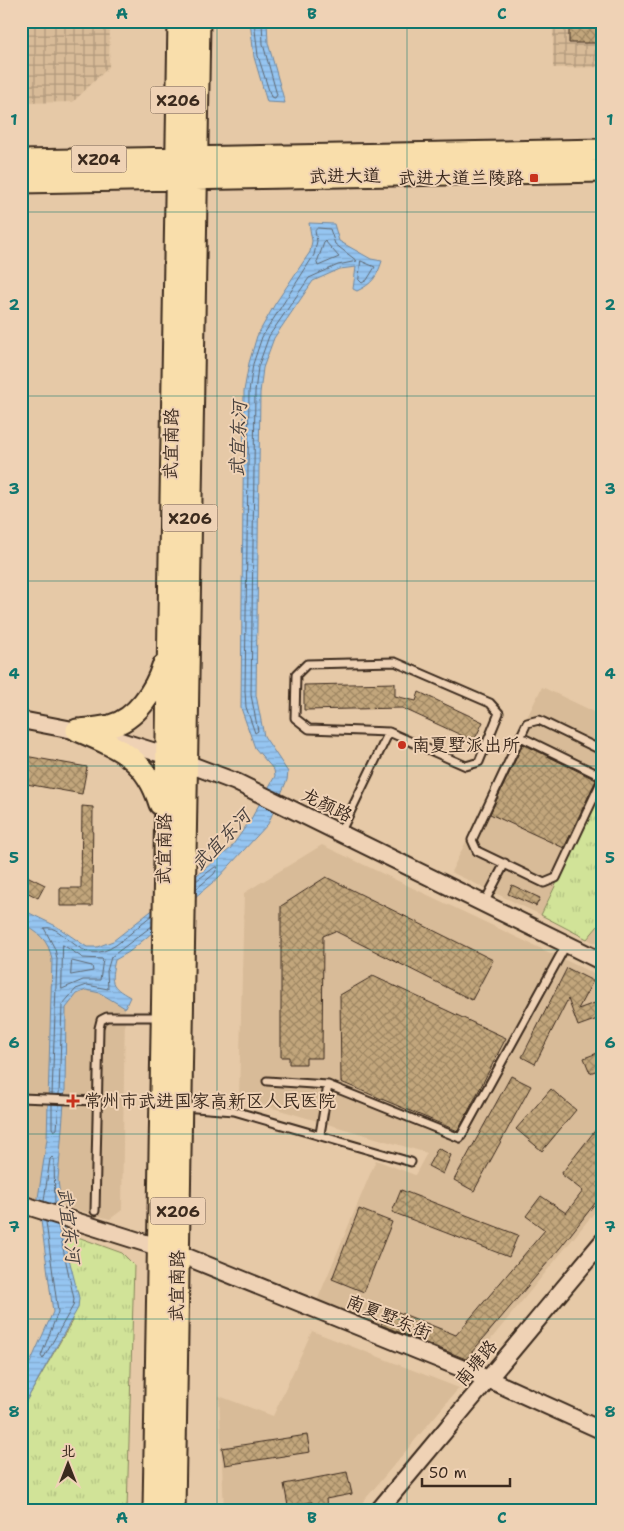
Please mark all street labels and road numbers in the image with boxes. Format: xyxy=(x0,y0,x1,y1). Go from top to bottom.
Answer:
road number: X206 xyxy=(150,86,206,114)
road number: XZ04 xyxy=(72,146,126,172)
street label: 武进大道 xyxy=(309,163,381,189)
street label: 武宜南路 xyxy=(158,408,184,480)
road number: X206 xyxy=(162,504,218,532)
street label: 龙颜路 xyxy=(297,782,357,828)
street label: 武宜南路 xyxy=(151,813,177,885)
road number: X206 xyxy=(150,1198,206,1224)
street label: 武宜南路 xyxy=(164,1250,190,1322)
street label: 南夏墅东街 xyxy=(343,1289,435,1345)
street label: 南塘路 xyxy=(449,1335,503,1391)

